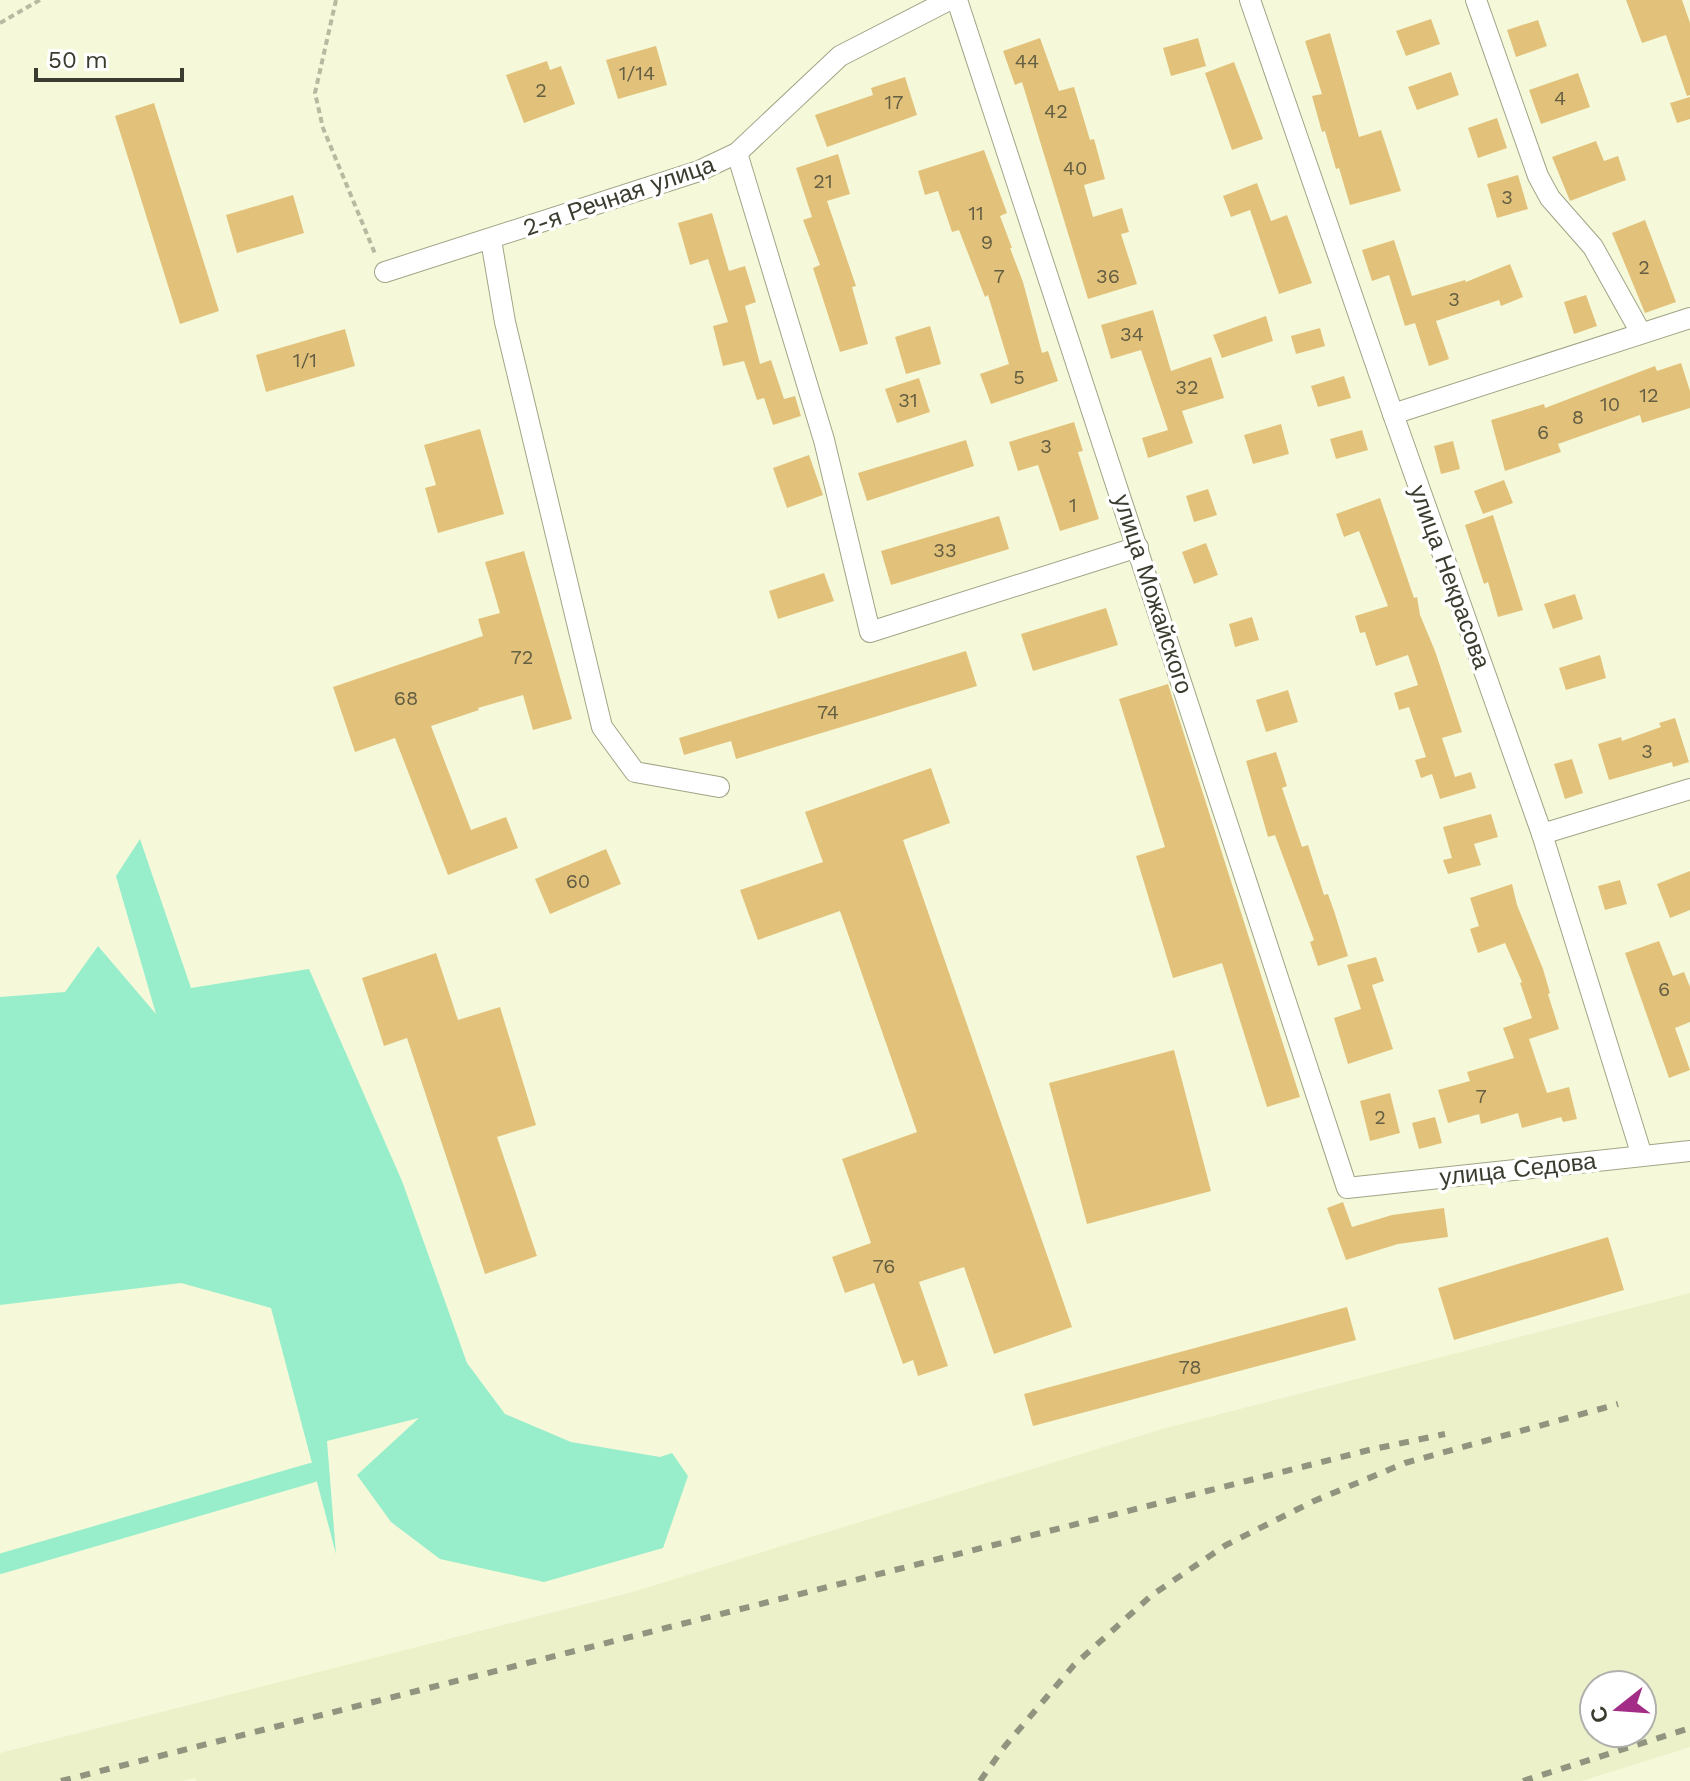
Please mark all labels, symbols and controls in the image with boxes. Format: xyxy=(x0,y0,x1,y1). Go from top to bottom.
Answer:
scale bar xyxy=(36,32,182,82)
text: 50 m xyxy=(48,46,108,74)
house number: 44 xyxy=(1015,49,1039,73)
house number: 1/14 xyxy=(619,61,655,85)
house number: 2 xyxy=(535,78,547,102)
house number: 4 xyxy=(1554,86,1566,110)
house number: 17 xyxy=(884,90,904,114)
house number: 42 xyxy=(1044,99,1068,123)
street label: 2-я Речная улица xyxy=(520,150,719,242)
house number: 40 xyxy=(1063,156,1087,180)
house number: 21 xyxy=(813,169,833,193)
house number: 3 xyxy=(1501,185,1513,209)
house number: 11 xyxy=(968,201,984,225)
house number: 9 xyxy=(981,230,993,254)
house number: 2 xyxy=(1638,255,1650,279)
house number: 7 xyxy=(993,264,1005,288)
house number: 36 xyxy=(1096,264,1120,288)
house number: 3 xyxy=(1448,287,1460,311)
house number: 34 xyxy=(1120,322,1144,346)
house number: 1/1 xyxy=(293,348,317,372)
house number: 5 xyxy=(1013,365,1025,389)
house number: 32 xyxy=(1175,375,1199,399)
house number: 12 xyxy=(1639,383,1659,407)
house number: 31 xyxy=(898,388,918,412)
house number: 10 xyxy=(1600,392,1620,416)
house number: 8 xyxy=(1572,405,1584,429)
house number: 6 xyxy=(1537,420,1549,444)
house number: 3 xyxy=(1040,434,1052,458)
street label: улица Некрасова xyxy=(1404,481,1496,673)
street label: улица Можайского xyxy=(1108,491,1198,697)
house number: 1 xyxy=(1069,493,1077,517)
house number: 33 xyxy=(933,538,957,562)
house number: 72 xyxy=(511,645,533,669)
house number: 68 xyxy=(394,686,418,710)
house number: 74 xyxy=(817,700,839,724)
house number: 3 xyxy=(1641,739,1653,763)
house number: 60 xyxy=(566,869,590,893)
house number: 6 xyxy=(1658,977,1670,1001)
house number: 7 xyxy=(1475,1084,1487,1108)
house number: 2 xyxy=(1374,1105,1386,1129)
street label: улица Седова xyxy=(1438,1147,1598,1191)
house number: 76 xyxy=(873,1254,895,1278)
house number: 78 xyxy=(1178,1355,1202,1379)
north arrow xyxy=(1578,1669,1658,1749)
text: С xyxy=(1585,1703,1614,1726)

